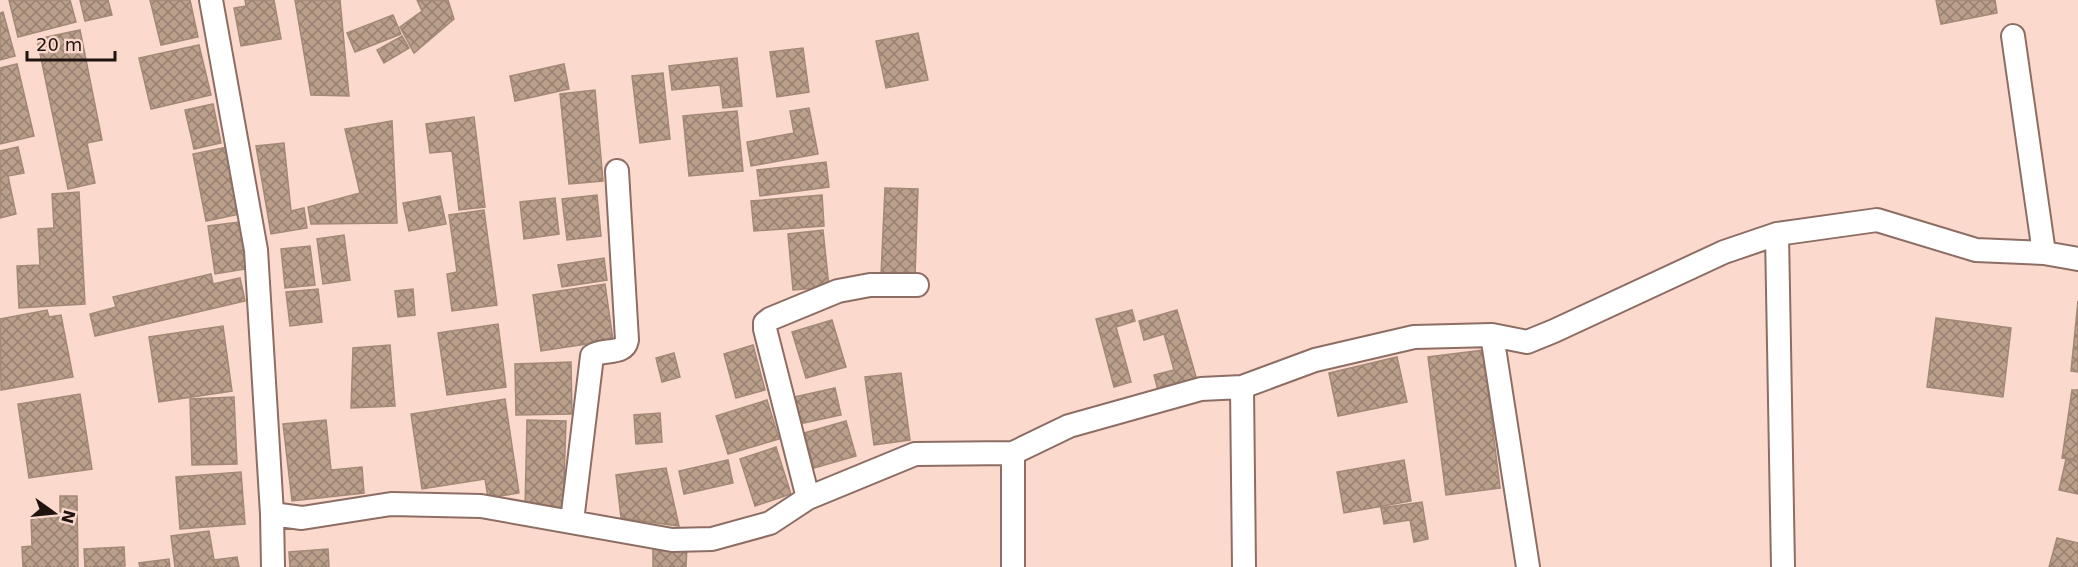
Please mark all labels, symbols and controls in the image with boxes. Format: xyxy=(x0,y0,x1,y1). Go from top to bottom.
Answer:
scale bar xyxy=(27,24,116,62)
text: 20 m xyxy=(36,34,82,55)
north arrow xyxy=(24,483,84,543)
text: N xyxy=(57,508,79,526)

